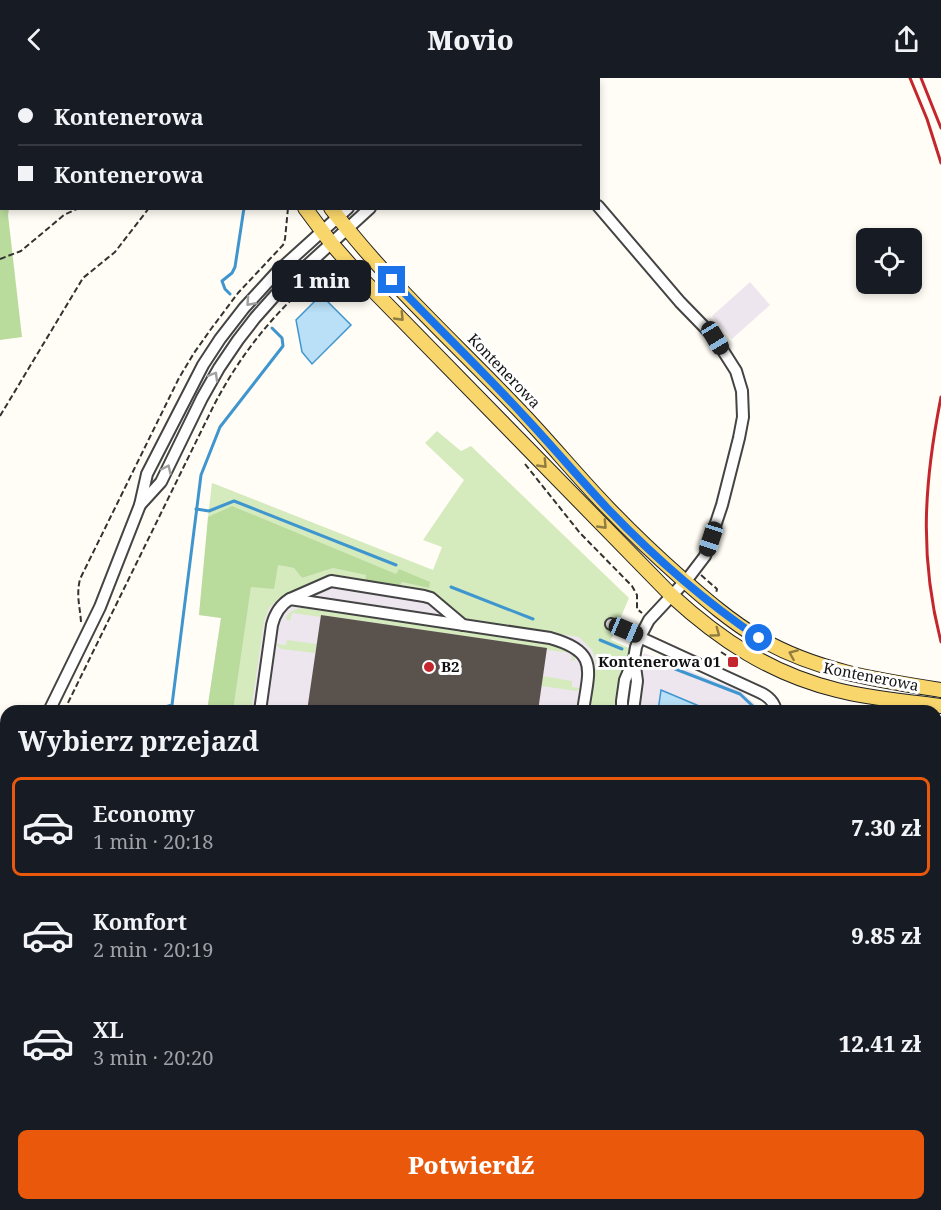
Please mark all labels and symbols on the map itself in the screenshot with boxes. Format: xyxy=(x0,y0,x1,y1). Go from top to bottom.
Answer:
callout: 1 min xyxy=(272,259,371,301)
route end xyxy=(378,266,405,293)
one-way arrow xyxy=(246,295,257,305)
one-way arrow xyxy=(392,309,403,320)
car xyxy=(698,318,732,358)
street label: Kontenerowa xyxy=(464,329,545,412)
one-way arrow xyxy=(207,372,219,382)
one-way arrow xyxy=(535,456,546,467)
one-way arrow xyxy=(160,465,172,476)
one-way arrow xyxy=(596,519,607,529)
car xyxy=(697,519,725,559)
car xyxy=(606,615,646,645)
route start xyxy=(745,624,772,651)
one-way arrow xyxy=(709,626,720,637)
one-way arrow xyxy=(788,649,799,661)
place label: Kontenerowa 01 xyxy=(598,651,721,671)
marker: Kontenerowa 01 xyxy=(726,655,740,669)
place label: B2 xyxy=(441,656,460,676)
street label: Kontenerowa xyxy=(822,657,921,695)
marker: B2 xyxy=(422,660,436,674)

